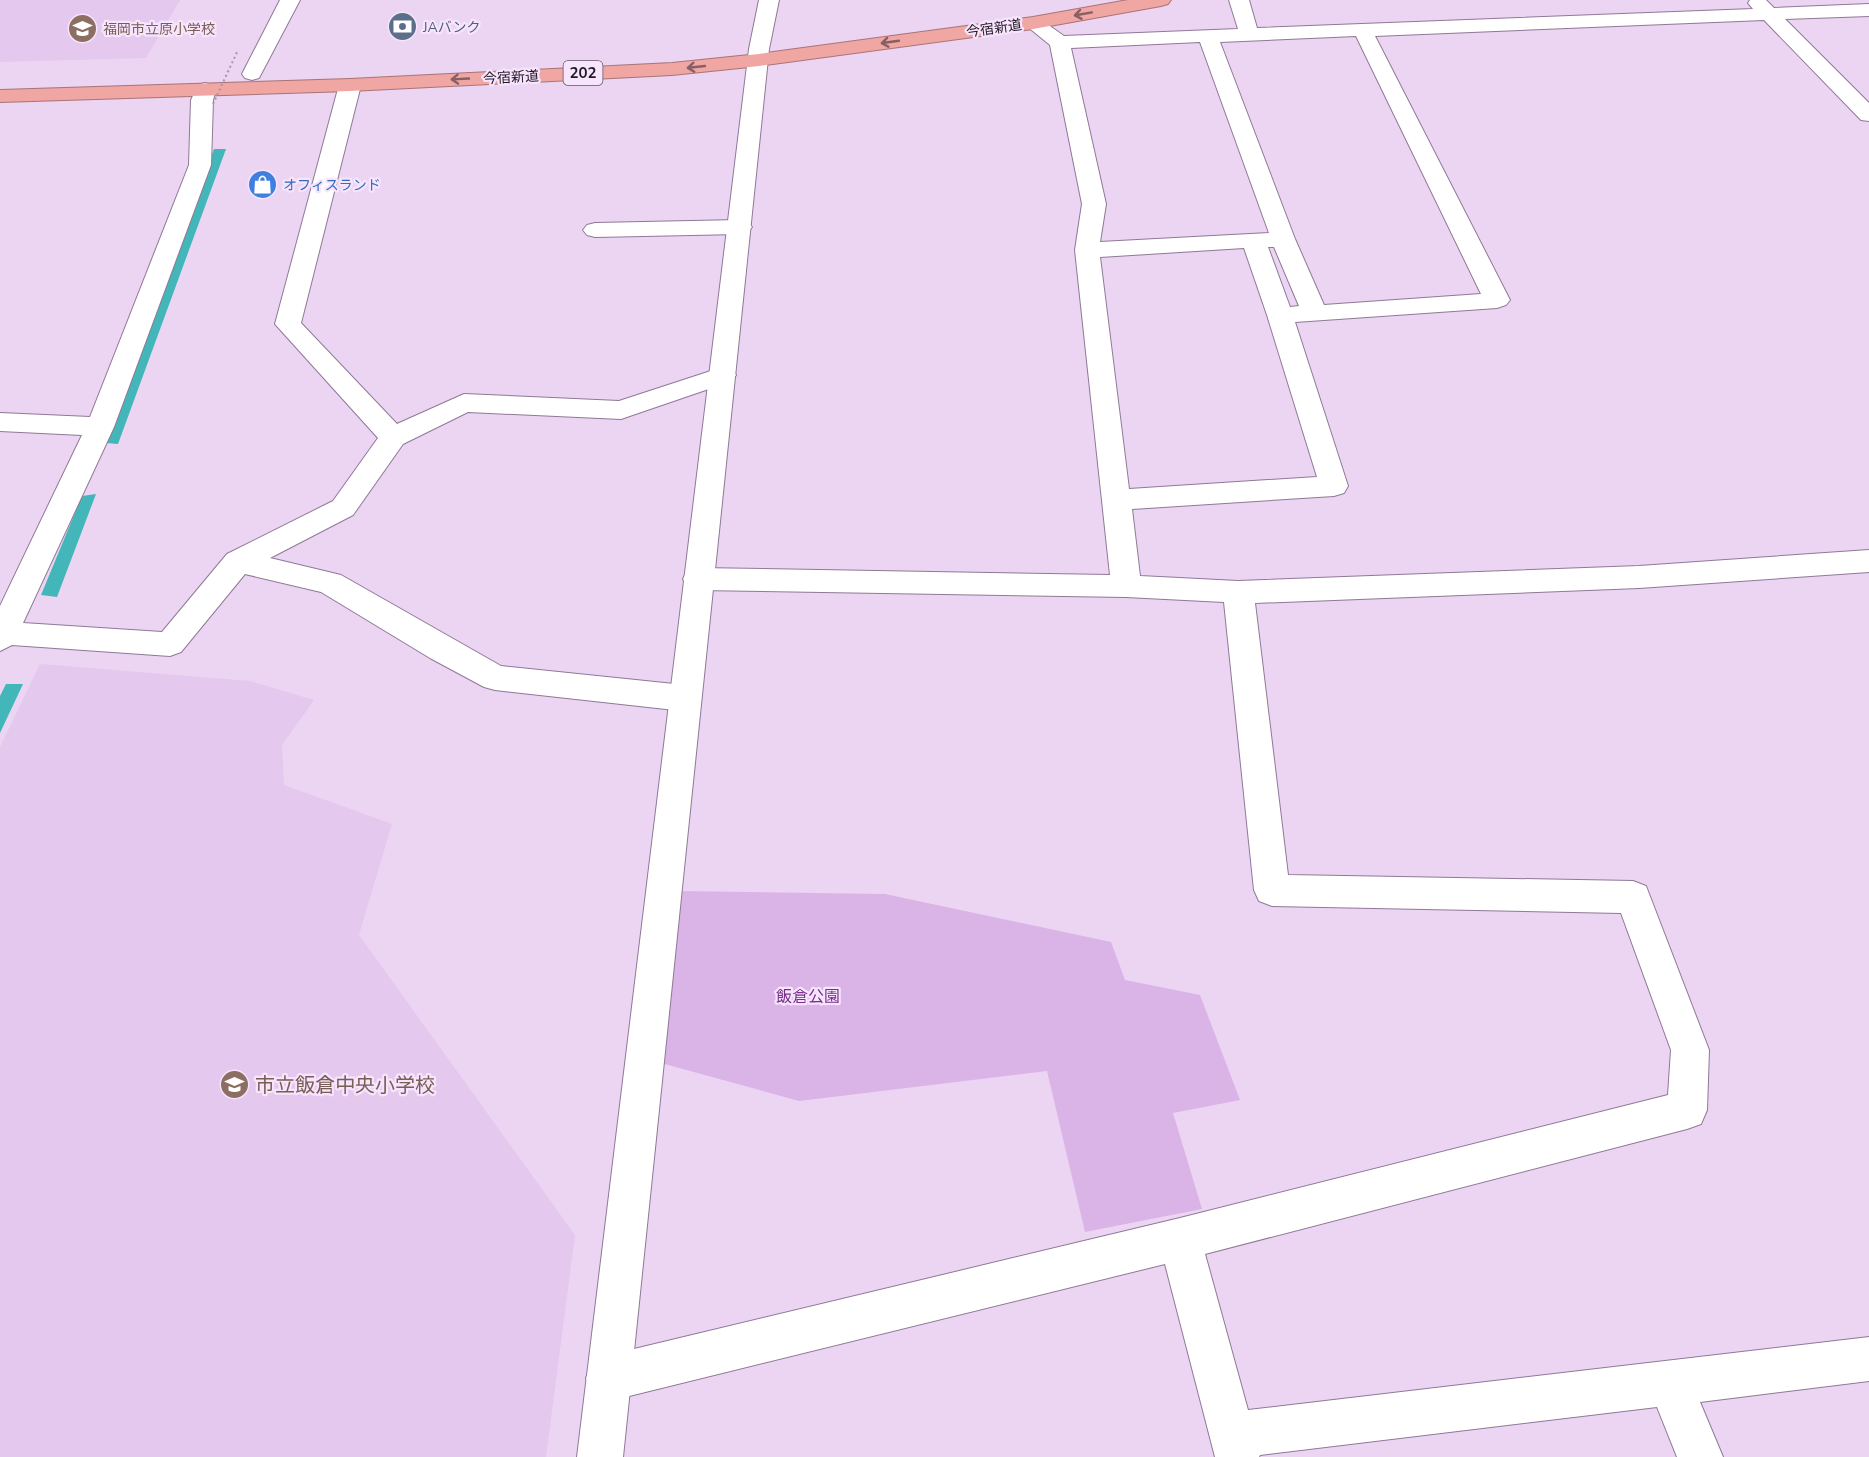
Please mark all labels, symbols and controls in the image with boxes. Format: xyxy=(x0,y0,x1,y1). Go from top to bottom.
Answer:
one-way arrow xyxy=(1073,9,1093,20)
bank icon: JAバンク xyxy=(386,11,418,43)
school or university icon: 福岡市立原小学校 xyxy=(66,13,98,45)
street label: 今宿新道 xyxy=(965,15,1023,42)
place label: JAバンク xyxy=(422,18,480,37)
place label: 福岡市立原小学校 xyxy=(103,20,215,39)
one-way arrow xyxy=(880,37,900,48)
road number: 202 xyxy=(564,61,602,85)
one-way arrow xyxy=(687,61,707,72)
street label: 今宿新道 xyxy=(483,67,539,88)
one-way arrow xyxy=(450,74,470,85)
shop icon: オフィスランド xyxy=(246,169,278,201)
place label: オフィスランド xyxy=(283,176,381,195)
park label: 飯倉公園 xyxy=(776,986,840,1008)
school or university icon: 市立飯倉中央小学校 xyxy=(218,1069,250,1101)
place label: 市立飯倉中央小学校 xyxy=(255,1072,435,1099)

